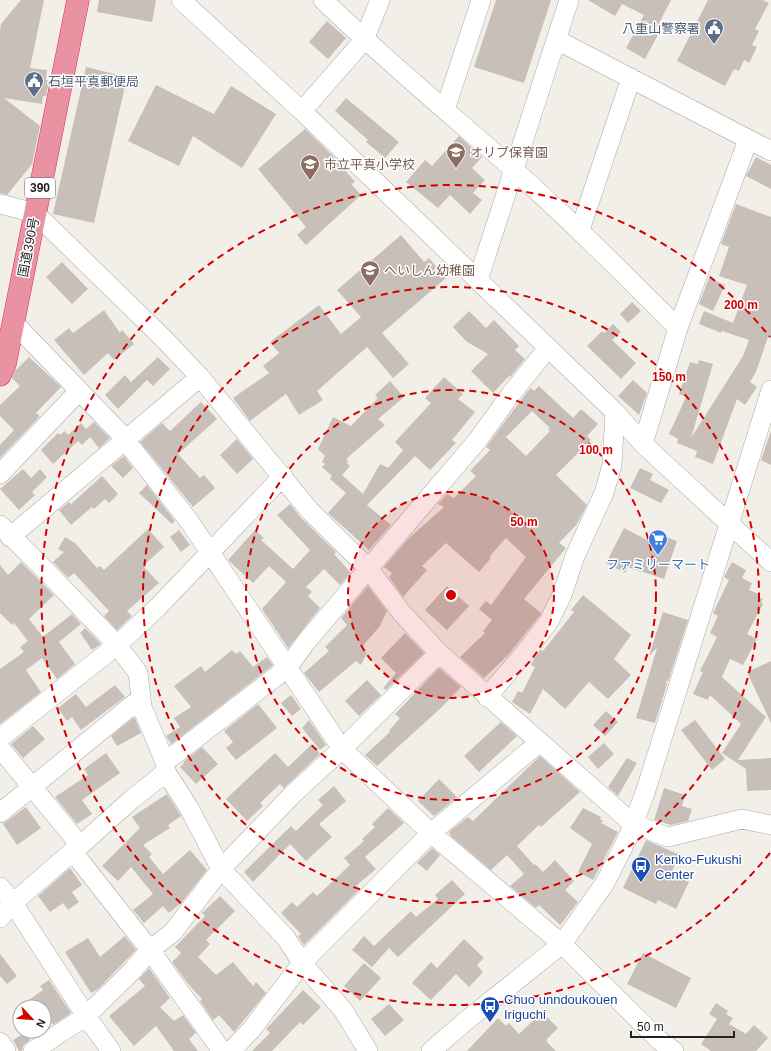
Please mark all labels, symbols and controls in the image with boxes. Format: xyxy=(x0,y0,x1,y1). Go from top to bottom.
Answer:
public building icon: 八重山警察署 xyxy=(703,17,725,45)
place label: 八重山警察署 xyxy=(622,21,700,36)
public building icon: 石垣平真郵便局 xyxy=(23,70,45,98)
place label: 石垣平真郵便局 xyxy=(48,74,139,89)
school or university icon: オリブ保育園 xyxy=(445,141,467,169)
place label: オリブ保育園 xyxy=(470,145,548,160)
school or university icon: 市立平真小学校 xyxy=(299,153,321,181)
place label: 市立平真小学校 xyxy=(324,157,415,172)
road number: 390 xyxy=(25,178,55,198)
street label: 国道390号 xyxy=(15,216,42,278)
school or university icon: へいしん幼稚園 xyxy=(359,259,381,287)
place label: へいしん幼稚園 xyxy=(384,263,475,278)
text: 200 m xyxy=(724,298,758,312)
text: 150 m xyxy=(652,370,686,384)
text: 100 m xyxy=(579,443,613,457)
text: 50 m xyxy=(510,515,538,529)
supermarket icon: ファミリーマート xyxy=(647,528,669,556)
place label: ファミリーマート xyxy=(606,557,710,572)
centre of rings xyxy=(444,588,458,602)
place label: Kenko-Fukushi Center xyxy=(655,852,742,882)
bus stop icon: Kenko-Fukushi Center xyxy=(630,855,652,883)
place label: Chuo unndoukouen Iriguchi xyxy=(504,992,618,1022)
bus stop icon: Chuo unndoukouen Iriguchi xyxy=(479,995,501,1023)
north arrow xyxy=(12,999,52,1039)
scale bar xyxy=(631,1013,734,1039)
text: N xyxy=(34,1017,48,1030)
text: 50 m xyxy=(637,1020,664,1034)

